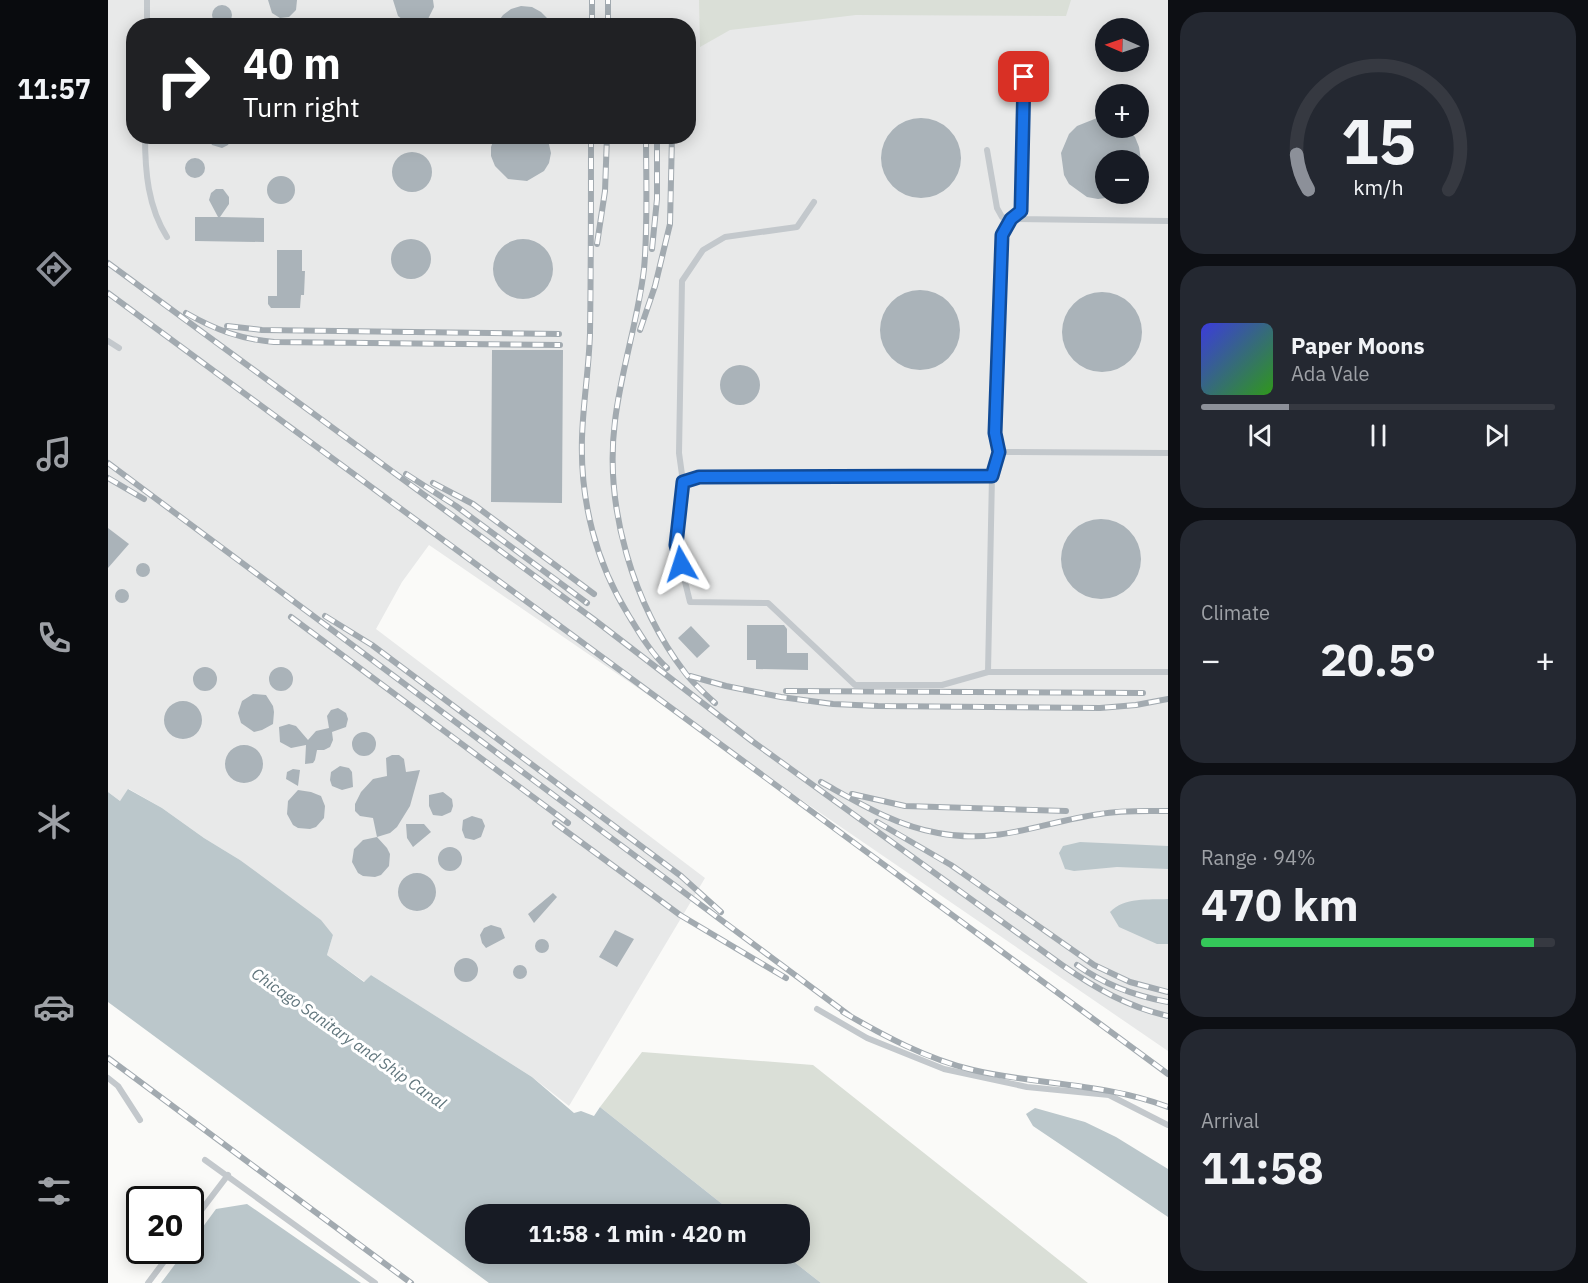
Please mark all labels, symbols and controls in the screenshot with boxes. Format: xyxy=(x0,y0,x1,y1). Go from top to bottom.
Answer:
north arrow xyxy=(1095,18,1149,72)
map controls xyxy=(1095,18,1149,204)
text: 40 m xyxy=(243,36,341,91)
icon: right xyxy=(144,42,222,120)
pin xyxy=(998,51,1049,102)
icon: arrive xyxy=(1007,60,1040,93)
text: 11:57 xyxy=(17,71,91,106)
button: + xyxy=(1095,84,1149,138)
text: Turn right xyxy=(243,89,360,124)
text: 15 xyxy=(1341,100,1415,181)
button: − xyxy=(1095,150,1149,204)
text: km/h xyxy=(1353,173,1403,201)
icon: directions xyxy=(33,248,75,290)
text: Paper Moons xyxy=(1291,331,1424,360)
text: Ada Vale xyxy=(1291,360,1370,387)
icon: previous xyxy=(1244,419,1277,452)
icon: pause xyxy=(1362,419,1395,452)
icon: next xyxy=(1480,419,1513,452)
icon: music xyxy=(33,433,75,475)
position arrow xyxy=(649,532,713,596)
text: Climate xyxy=(1201,599,1270,626)
icon: phone xyxy=(33,617,75,659)
text: 20.5° xyxy=(1320,630,1436,688)
text: − xyxy=(1201,638,1221,681)
text: + xyxy=(1535,638,1555,681)
icon: climate xyxy=(33,801,75,843)
text: Range · 94% xyxy=(1201,844,1316,871)
text: 470 km xyxy=(1201,875,1359,933)
water label: Chicago Sanitary and Ship Canal xyxy=(248,963,451,1113)
icon: car xyxy=(33,986,75,1028)
text: Arrival xyxy=(1201,1107,1259,1134)
text: 11:58 xyxy=(1201,1138,1324,1196)
icon: filters xyxy=(33,1170,75,1212)
speed limit sign: 20 xyxy=(126,1186,204,1264)
text: 11:58 · 1 min · 420 m xyxy=(528,1219,747,1248)

